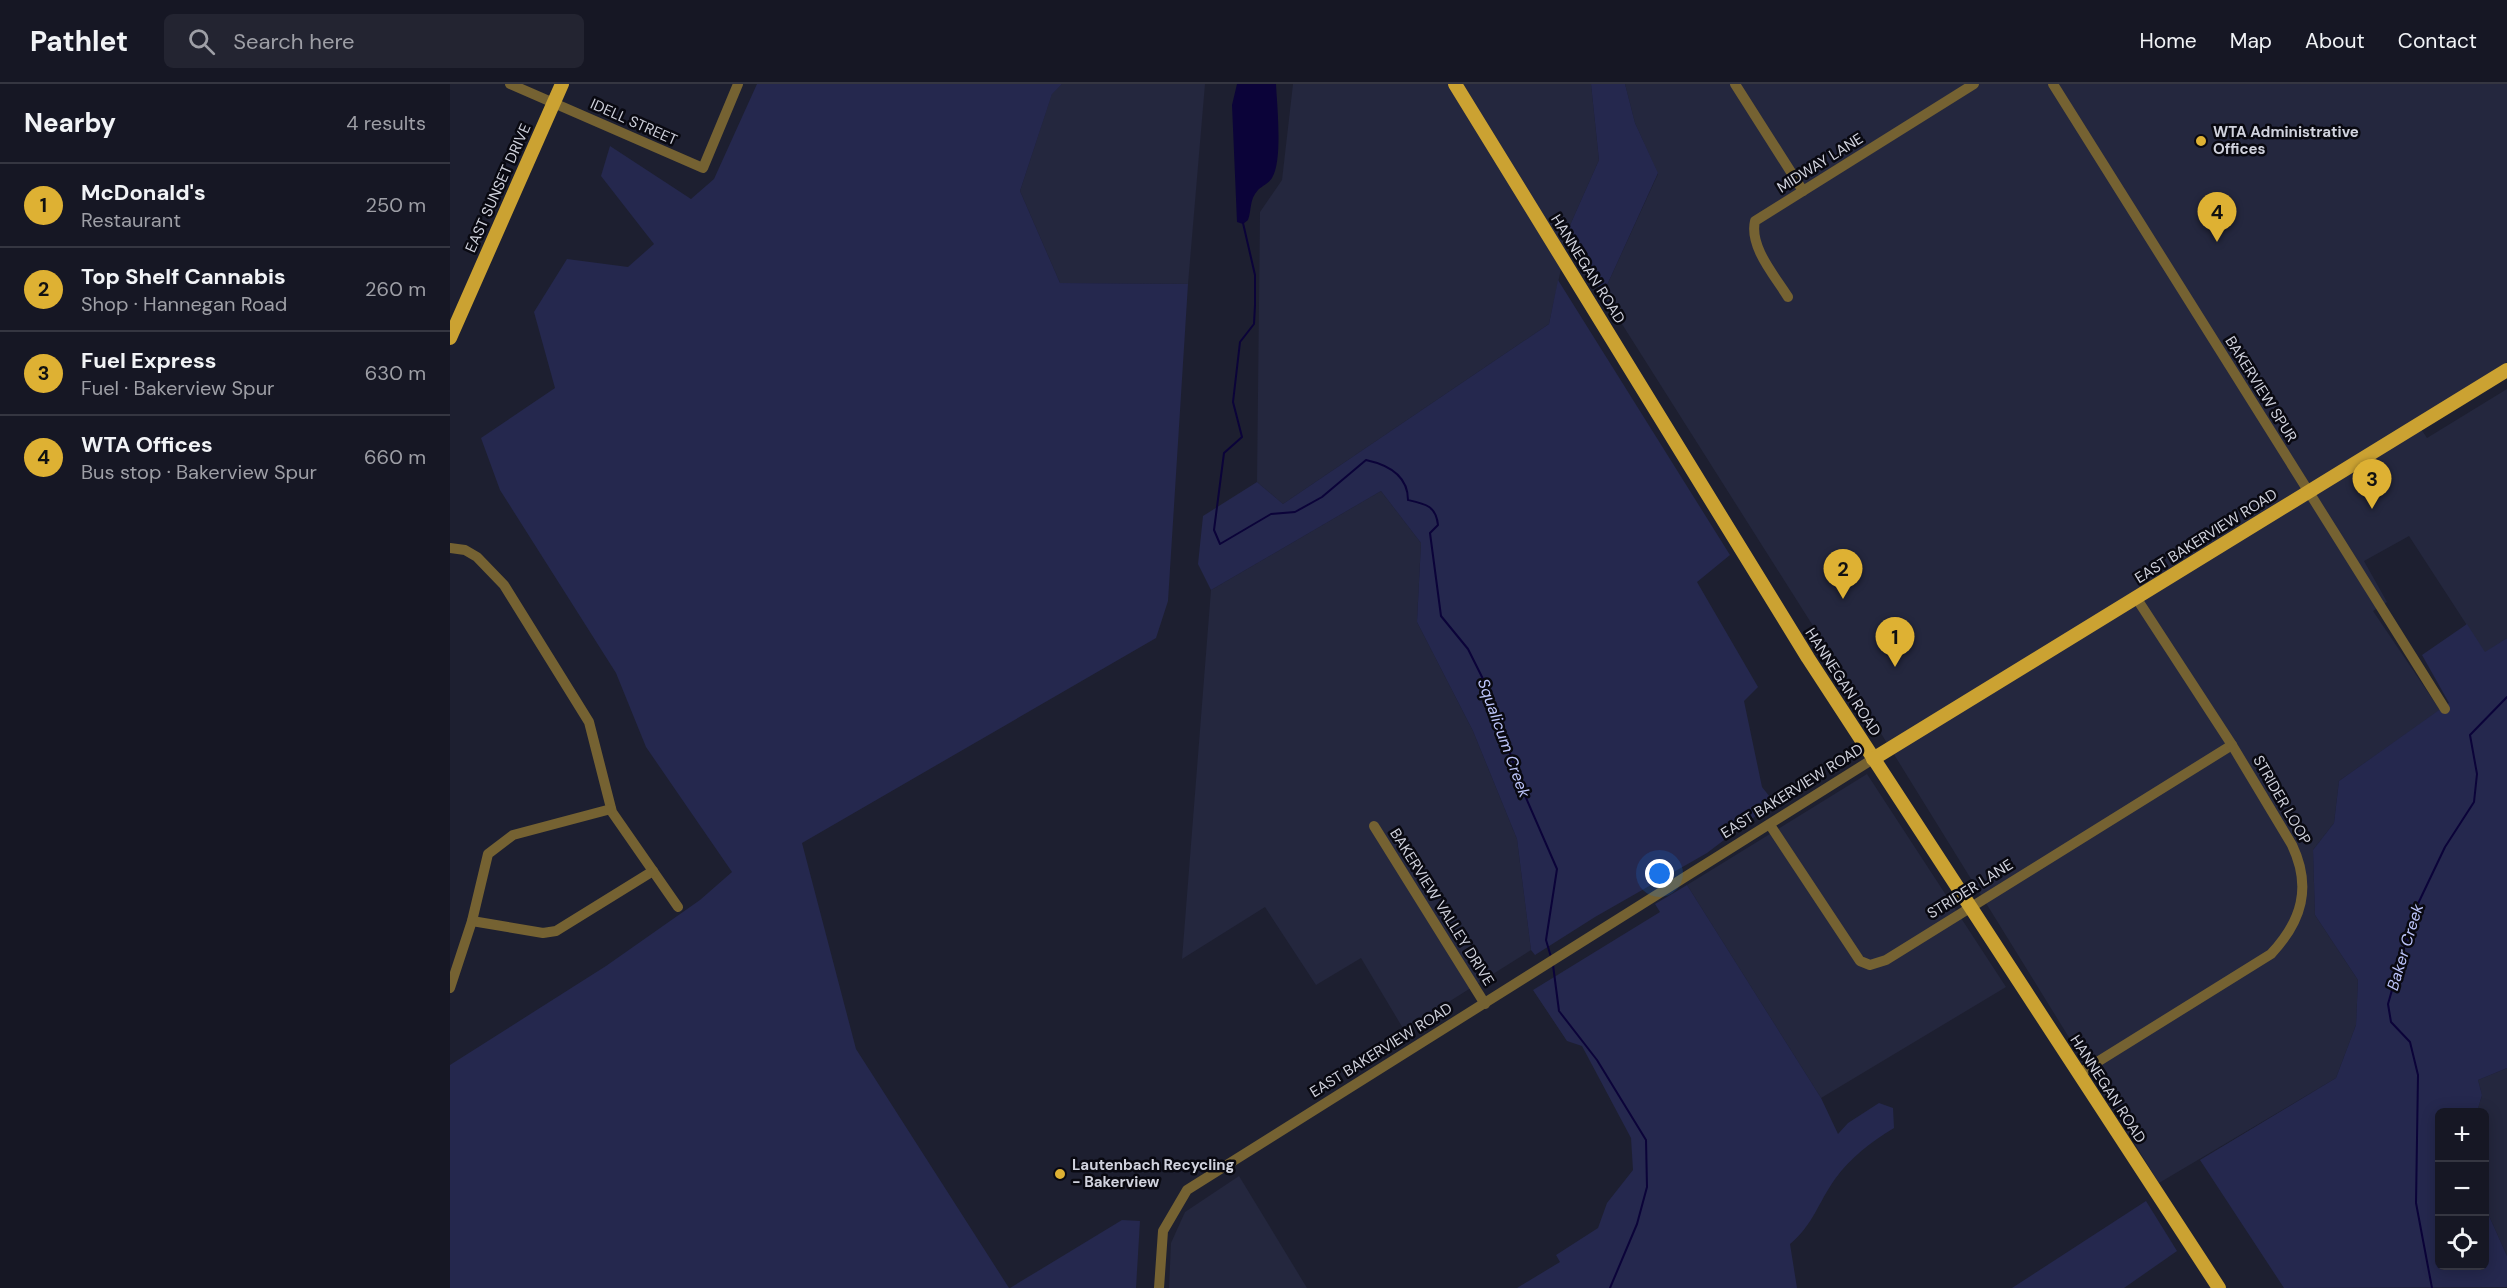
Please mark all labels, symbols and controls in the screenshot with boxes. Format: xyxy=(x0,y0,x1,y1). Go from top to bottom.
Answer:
search box xyxy=(164,14,584,68)
text: Pathlet xyxy=(30,23,128,60)
icon: search xyxy=(185,25,218,58)
text: Search here xyxy=(233,27,355,56)
text: Home xyxy=(2139,27,2197,55)
text: Map xyxy=(2230,27,2272,55)
text: About xyxy=(2305,27,2365,55)
text: Contact xyxy=(2398,27,2477,55)
street label: IDELL STREET xyxy=(587,94,681,150)
text: Nearby xyxy=(24,106,116,140)
text: 4 results xyxy=(346,110,426,136)
street label: EAST SUNSET DRIVE xyxy=(461,120,535,256)
place label: WTA Administrative Offices xyxy=(2213,122,2359,159)
street label: MIDWAY LANE xyxy=(1773,129,1867,197)
marker: WTA Administrative Offices xyxy=(2194,134,2208,148)
text: McDonald's xyxy=(81,178,206,207)
text: 1 xyxy=(40,192,47,218)
text: 250 m xyxy=(365,192,426,218)
pin: 4 xyxy=(2198,192,2236,242)
text: Restaurant xyxy=(81,207,181,233)
street label: HANNEGAN ROAD xyxy=(1546,211,1630,327)
text: Top Shelf Cannabis xyxy=(81,262,286,291)
text: 2 xyxy=(38,276,49,302)
text: 260 m xyxy=(365,276,426,302)
text: Shop · Hannegan Road xyxy=(81,291,287,317)
street label: BAKERVIEW SPUR xyxy=(2220,332,2302,446)
text: Fuel Express xyxy=(81,346,216,375)
text: 3 xyxy=(37,360,50,386)
text: 630 m xyxy=(365,360,426,386)
text: Fuel · Bakerview Spur xyxy=(81,375,275,401)
text: WTA Offices xyxy=(81,430,213,459)
text: 4 xyxy=(37,444,50,470)
text: 660 m xyxy=(364,444,426,470)
text: Bus stop · Bakerview Spur xyxy=(81,459,317,485)
pin: 3 xyxy=(2352,460,2392,509)
street label: EAST BAKERVIEW ROAD xyxy=(2131,484,2281,588)
pin: 2 xyxy=(1824,550,1862,599)
pin: 1 xyxy=(1876,618,1914,667)
street label: HANNEGAN ROAD xyxy=(1801,624,1885,740)
water label: Squalicum Creek xyxy=(1473,675,1536,801)
street label: EAST BAKERVIEW ROAD xyxy=(1717,739,1867,843)
street label: STRIDER LOOP xyxy=(2248,752,2316,848)
street label: BAKERVIEW VALLEY DRIVE xyxy=(1385,825,1499,989)
street label: STRIDER LANE xyxy=(1923,855,2017,923)
your location xyxy=(1645,859,1674,888)
water label: Baker Creek xyxy=(2382,900,2428,993)
street label: EAST BAKERVIEW ROAD xyxy=(1306,998,1456,1102)
street label: HANNEGAN ROAD xyxy=(2066,1031,2150,1147)
map controls xyxy=(2435,1108,2489,1270)
button: + xyxy=(2435,1108,2489,1162)
place label: Lautenbach Recycling - Bakerview xyxy=(1072,1155,1235,1192)
button: − xyxy=(2435,1162,2489,1216)
marker: Lautenbach Recycling - Bakerview xyxy=(1053,1167,1067,1181)
button: locate xyxy=(2435,1216,2489,1270)

